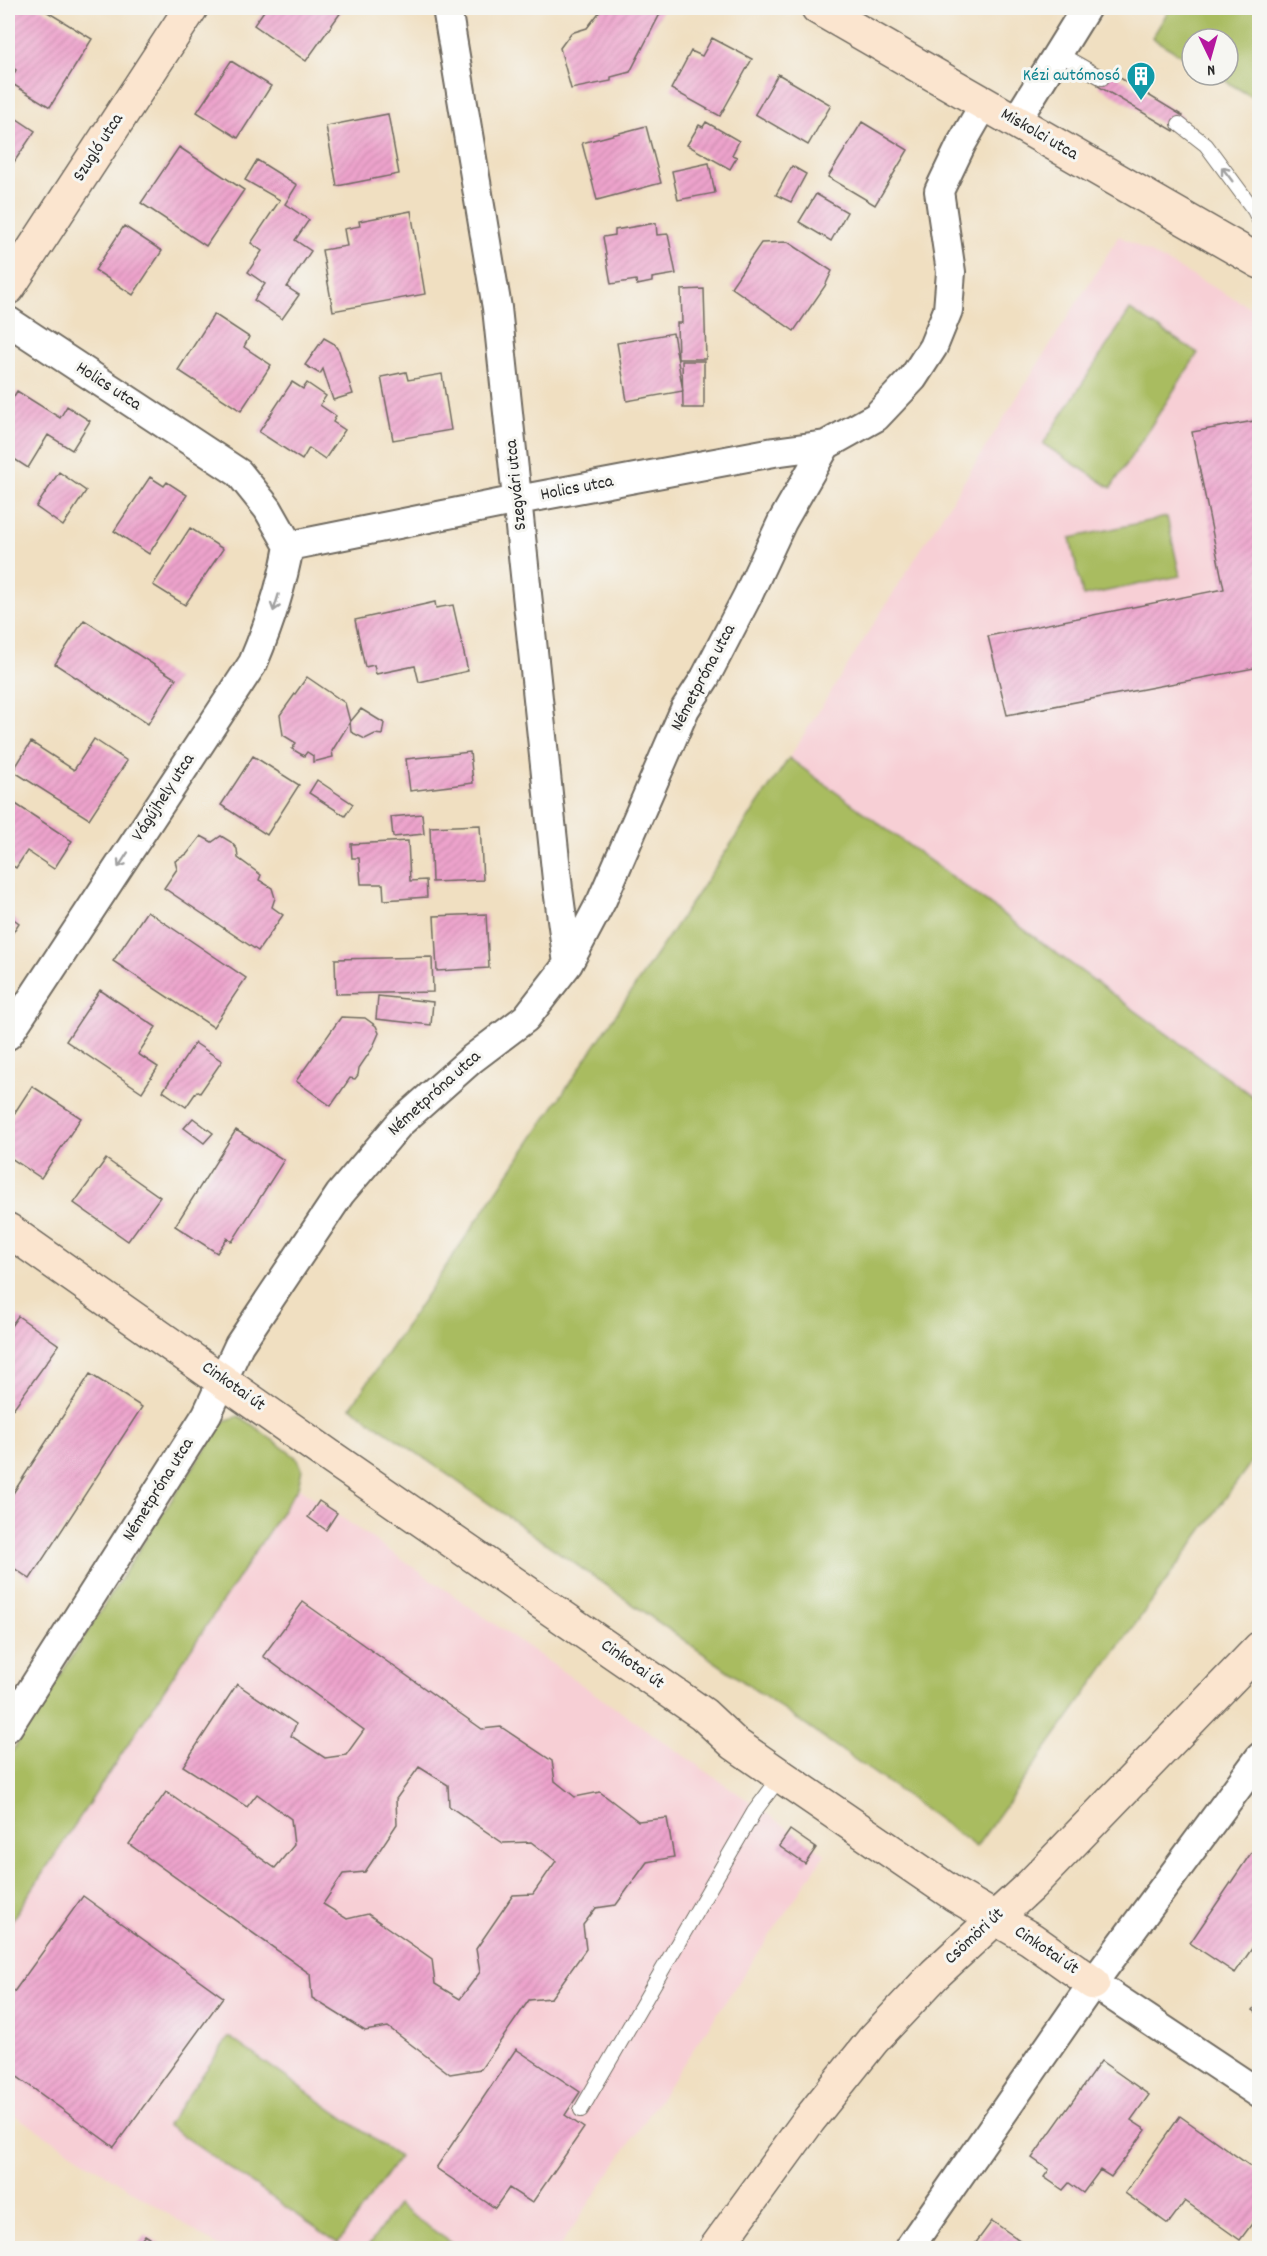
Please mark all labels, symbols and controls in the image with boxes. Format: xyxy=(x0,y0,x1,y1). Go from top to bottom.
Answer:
north arrow xyxy=(1180,27,1240,87)
text: N xyxy=(1206,58,1216,81)
building icon: Kézi autómosó xyxy=(1125,60,1157,102)
place label: Kézi autómosó xyxy=(1023,64,1120,89)
street label: Miskolci utca xyxy=(996,103,1083,168)
street label: Szugló utca xyxy=(68,108,131,187)
one-way arrow xyxy=(1221,166,1234,182)
street label: Holics utca xyxy=(70,356,146,418)
street label: Szegvári utca xyxy=(500,438,534,532)
street label: Holics utca xyxy=(538,470,616,508)
one-way arrow xyxy=(269,593,280,612)
street label: Németpróna utca xyxy=(665,620,743,736)
street label: Vágújhely utca xyxy=(126,749,202,847)
one-way arrow xyxy=(117,851,129,868)
street label: Németpróna utca xyxy=(383,1045,487,1143)
street label: Cinkotai út xyxy=(196,1356,270,1418)
street label: Németpróna utca xyxy=(117,1433,201,1546)
street label: Cinkotai út xyxy=(595,1634,669,1696)
street label: Csömöri út xyxy=(940,1903,1011,1971)
street label: Cinkotai út xyxy=(1009,1920,1083,1982)

